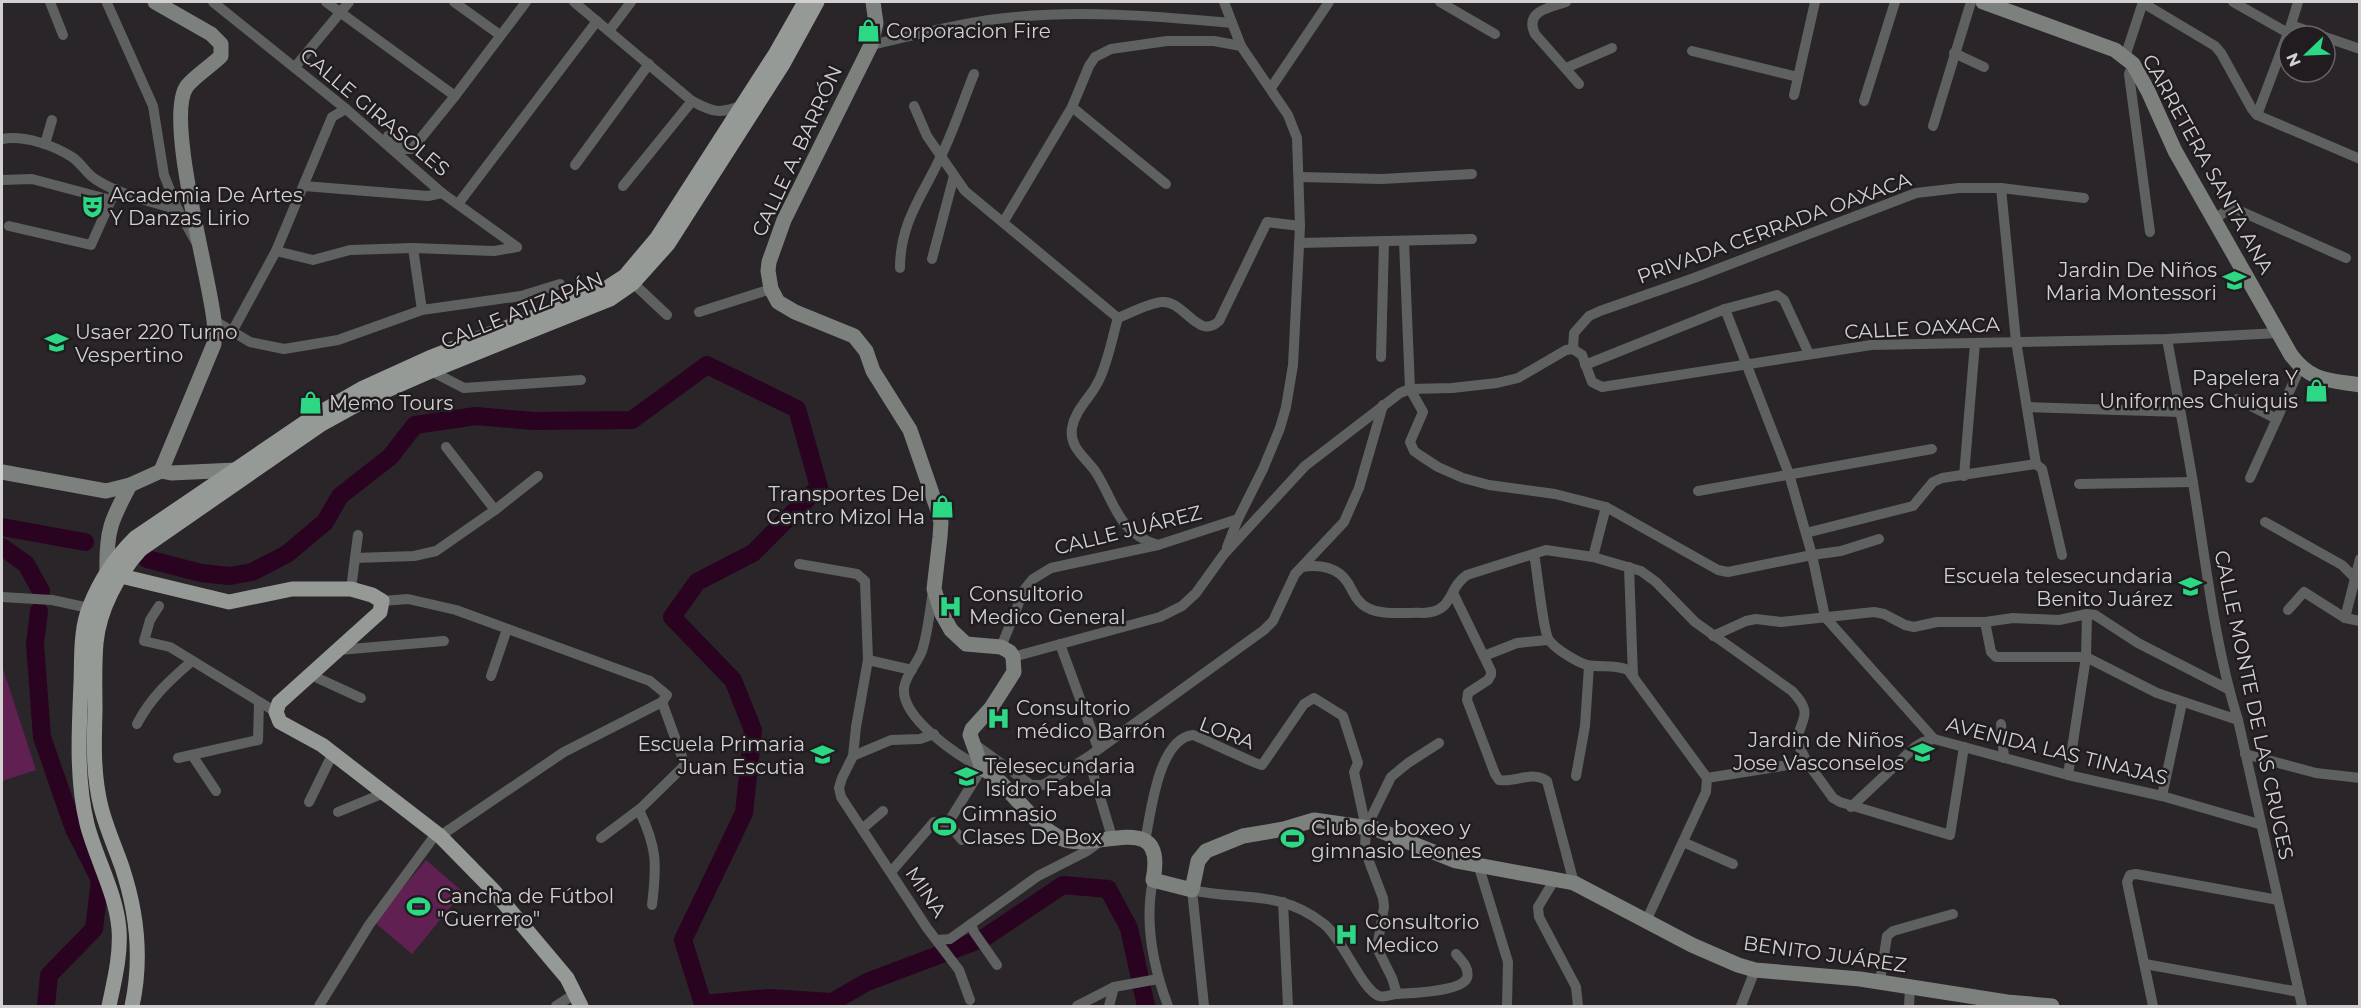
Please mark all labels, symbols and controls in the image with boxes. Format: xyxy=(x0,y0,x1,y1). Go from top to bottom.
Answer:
shop icon: Corporacion Fire xyxy=(855,18,881,44)
place label: Corporacion Fire xyxy=(886,19,1051,43)
north arrow xyxy=(2277,24,2337,84)
street label: CALLE GIRASOLES xyxy=(296,43,454,181)
street label: CARRETERA SANTA ANA xyxy=(2137,50,2279,279)
text: N xyxy=(2282,50,2305,69)
street label: CALLE A. BARRÓN xyxy=(747,62,847,240)
street label: PRIVADA CERRADA OAXACA xyxy=(1634,167,1915,289)
place label: Academia De Artes Y Danzas Lirio xyxy=(110,183,303,230)
theatre icon: Academia De Artes Y Danzas Lirio xyxy=(79,193,105,219)
place label: Jardin De Niños Maria Montessori xyxy=(2046,258,2217,305)
street label: CALLE ATIZAPÁN xyxy=(437,266,607,354)
school or university icon: Jardin De Niños Maria Montessori xyxy=(2222,268,2248,294)
street label: CALLE OAXACA xyxy=(1844,312,2001,344)
place label: Usaer 220 Turno Vespertino xyxy=(75,320,237,367)
school or university icon: Usaer 220 Turno Vespertino xyxy=(44,330,70,356)
place label: Papelera Y Uniformes Chuiquis xyxy=(2099,366,2298,413)
shop icon: Papelera Y Uniformes Chuiquis xyxy=(2303,377,2329,403)
shop icon: Memo Tours xyxy=(298,390,324,416)
place label: Memo Tours xyxy=(329,391,454,415)
place label: Transportes Del Centro Mizol Ha xyxy=(766,482,925,529)
shop icon: Transportes Del Centro Mizol Ha xyxy=(930,493,956,519)
street label: CALLE JUÁREZ xyxy=(1052,500,1204,560)
street label: CALLE MONTE DE LAS CRUCES xyxy=(2209,548,2299,862)
place label: Escuela telesecundaria Benito Juárez xyxy=(1943,564,2173,611)
school or university icon: Escuela telesecundaria Benito Juárez xyxy=(2178,574,2204,600)
place label: Consultorio Medico General xyxy=(969,582,1126,629)
hospital icon: Consultorio Medico General xyxy=(938,593,964,619)
place label: Consultorio médico Barrón xyxy=(1016,696,1166,743)
hospital icon: Consultorio médico Barrón xyxy=(985,706,1011,732)
street label: LORA xyxy=(1196,712,1259,755)
street label: AVENIDA LAS TINAJAS xyxy=(1944,712,2170,790)
place label: Jardin de Niños Jose Vasconselos xyxy=(1732,728,1904,775)
place label: Escuela Primaria Juan Escutia xyxy=(638,732,805,779)
school or university icon: Jardin de Niños Jose Vasconselos xyxy=(1909,739,1935,765)
school or university icon: Escuela Primaria Juan Escutia xyxy=(810,742,836,768)
place label: Telesecundaria Isidro Fabela xyxy=(985,754,1135,801)
school or university icon: Telesecundaria Isidro Fabela xyxy=(954,764,980,790)
place label: Gimnasio Clases De Box xyxy=(962,802,1102,849)
sports icon: Gimnasio Clases De Box xyxy=(931,813,957,839)
place label: Club de boxeo y gimnasio Leones xyxy=(1311,816,1481,863)
sports icon: Club de boxeo y gimnasio Leones xyxy=(1280,826,1306,852)
street label: MINA xyxy=(900,862,952,922)
place label: Cancha de Fútbol "Guerrero" xyxy=(437,884,614,931)
sports icon: Cancha de Fútbol "Guerrero" xyxy=(406,894,432,920)
place label: Consultorio Medico xyxy=(1365,910,1479,957)
hospital icon: Consultorio Medico xyxy=(1334,921,1360,947)
street label: BENITO JUÁREZ xyxy=(1742,931,1908,977)

